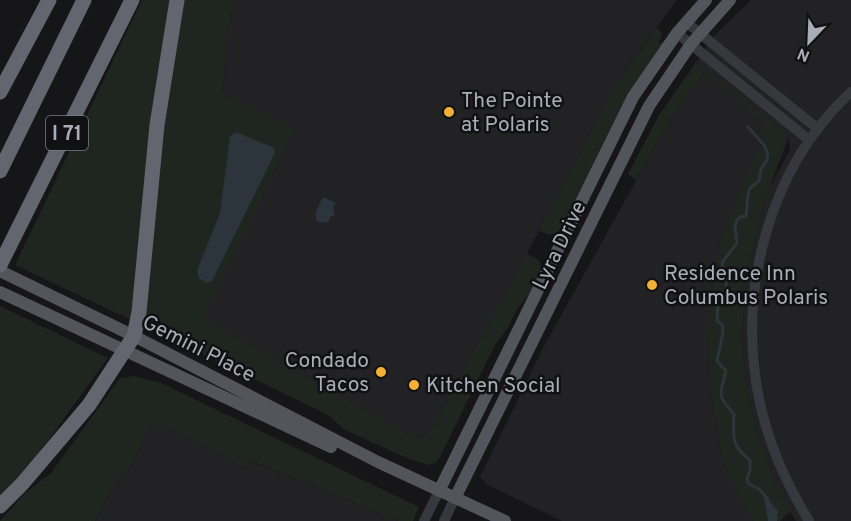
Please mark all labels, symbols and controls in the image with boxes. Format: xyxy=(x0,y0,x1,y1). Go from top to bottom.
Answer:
north arrow xyxy=(779,12,839,72)
text: N xyxy=(795,43,813,65)
place label: The Pointe at Polaris xyxy=(461,88,563,139)
marker: The Pointe at Polaris xyxy=(442,105,456,119)
road number: I 71 xyxy=(46,116,88,150)
street label: Lyra Drive xyxy=(527,197,593,295)
place label: Residence Inn Columbus Polaris xyxy=(664,261,828,312)
marker: Residence Inn Columbus Polaris xyxy=(645,278,659,292)
street label: Gemini Place xyxy=(137,309,259,389)
place label: Condado Tacos xyxy=(285,348,369,399)
marker: Condado Tacos xyxy=(374,365,388,379)
place label: Kitchen Social xyxy=(426,373,560,400)
marker: Kitchen Social xyxy=(407,378,421,392)

